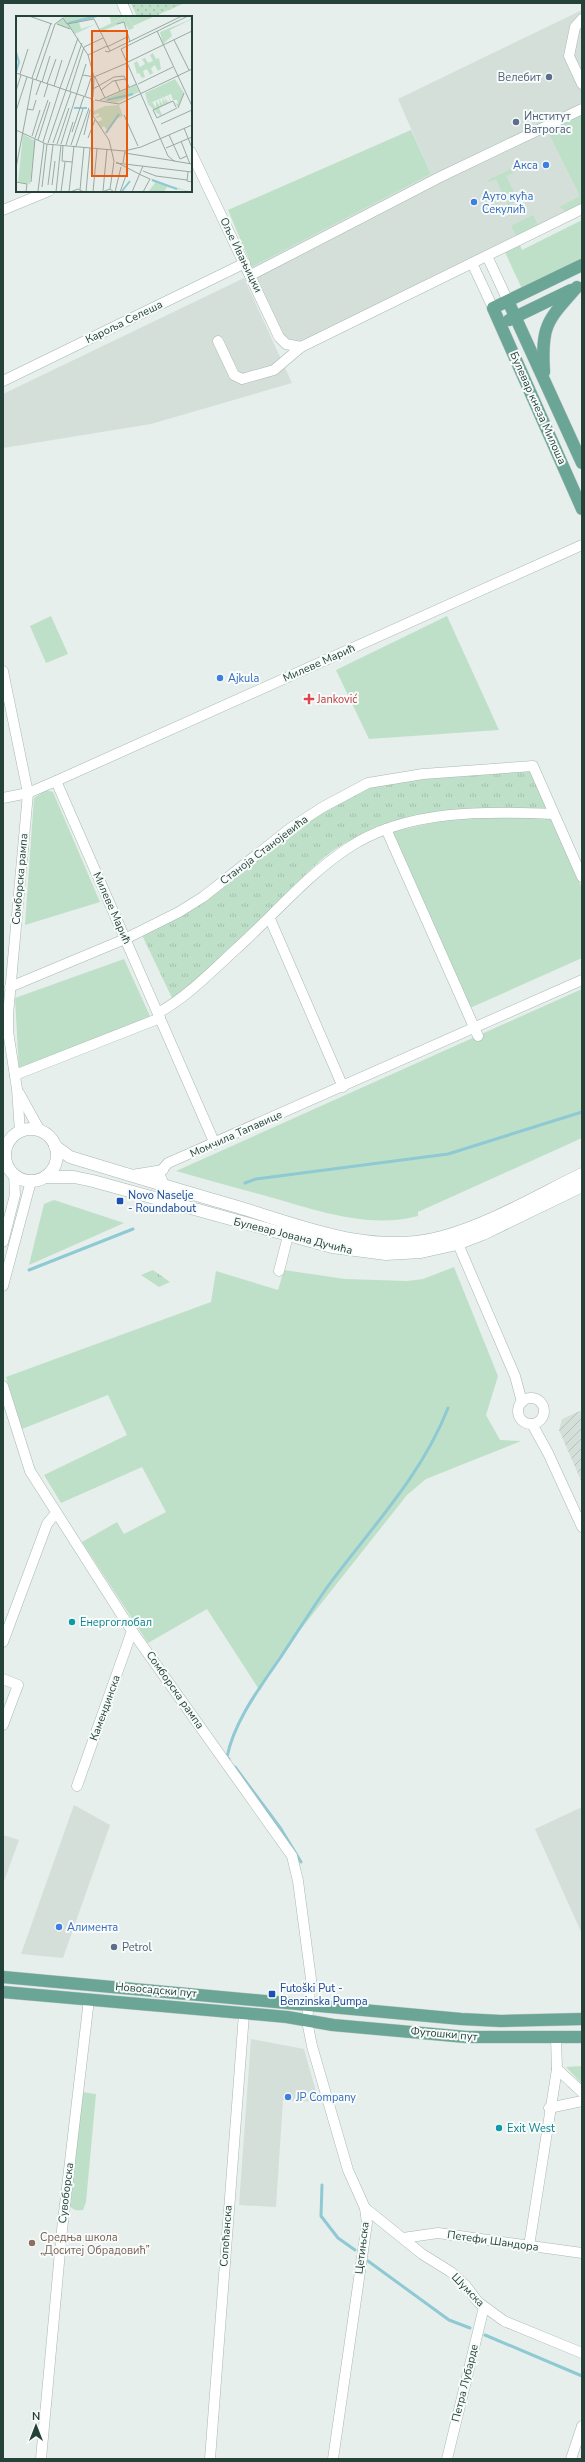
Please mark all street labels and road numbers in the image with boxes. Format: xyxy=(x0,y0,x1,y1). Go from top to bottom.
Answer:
street label: Оље Ивањицки xyxy=(216,215,266,295)
street label: Кароља Селеша xyxy=(83,297,165,347)
street label: Булевар кнеза Милоша xyxy=(506,349,570,467)
street label: Милеве Марић xyxy=(281,640,357,686)
street label: Станоја Станојевића xyxy=(217,812,311,888)
street label: Сомборска рампа xyxy=(9,833,31,925)
street label: Милеве Марић xyxy=(89,870,135,946)
street label: Момчила Тапавице xyxy=(188,1107,285,1161)
street label: Булевар Јована Дучића xyxy=(232,1214,354,1258)
street label: Сомборска рампа xyxy=(143,1648,207,1732)
street label: Камендинска xyxy=(86,1673,124,1743)
street label: Новосадски пут xyxy=(115,1979,198,2001)
street label: Футошки пут xyxy=(410,2024,478,2044)
street label: Сувоборска xyxy=(55,2162,77,2224)
street label: Сопоћанска xyxy=(216,2205,236,2267)
street label: Цетињска xyxy=(351,2221,373,2275)
street label: Петефи Шандора xyxy=(446,2227,540,2255)
street label: Шумска xyxy=(448,2270,488,2310)
street label: Петра Лубарде xyxy=(448,2343,482,2423)

